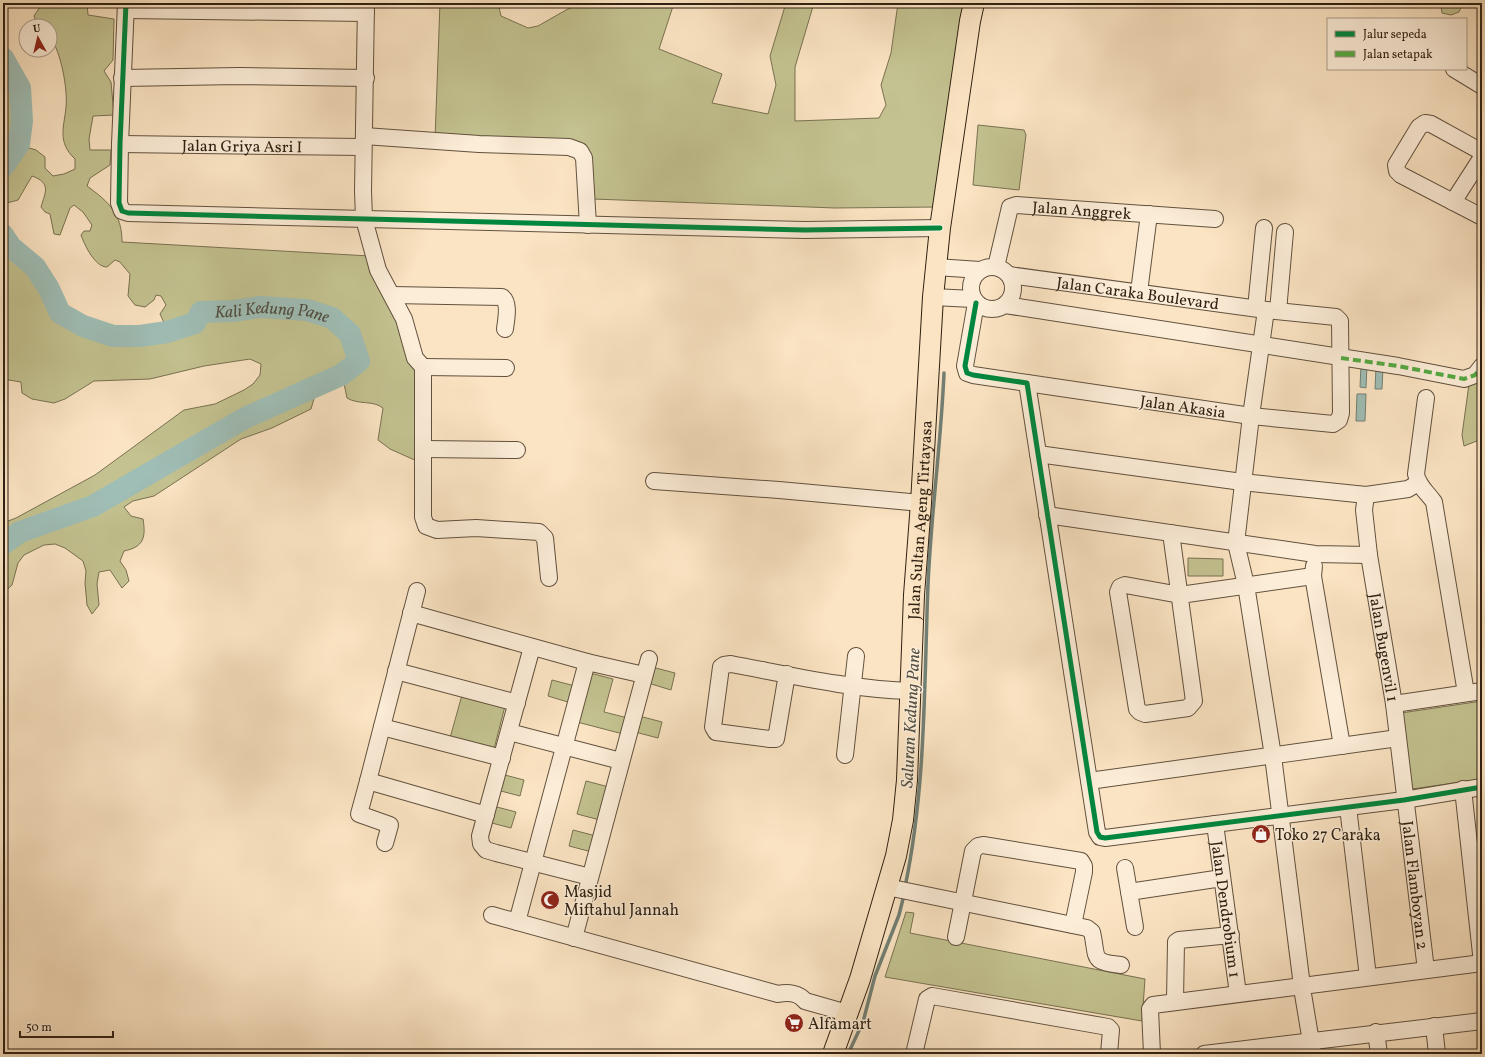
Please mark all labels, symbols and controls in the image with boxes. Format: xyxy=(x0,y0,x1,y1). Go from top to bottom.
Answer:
north arrow xyxy=(18,18,58,58)
legend xyxy=(1327,18,1467,70)
text: U xyxy=(32,22,42,38)
text: Jalur sepeda xyxy=(1363,27,1427,43)
text: Jalan setapak xyxy=(1363,47,1433,63)
street label: Jalan Griya Asri I xyxy=(182,136,302,159)
street label: Jalan Anggrek xyxy=(1032,197,1132,226)
street label: Jalan Caraka Boulevard xyxy=(1055,273,1220,316)
water label: Kali Kedung Pane xyxy=(214,297,333,330)
street label: Jalan Akasia xyxy=(1138,391,1227,425)
street label: Jalan Sultan Ageng Tirtayasa xyxy=(904,420,939,620)
street label: Jalan Bugenvil 1 xyxy=(1363,592,1402,704)
water label: Saluran Kedung Pane xyxy=(896,647,927,789)
street label: Jalan Flamboyan 2 xyxy=(1395,820,1432,951)
shop icon: Toko 27 Caraka xyxy=(1250,823,1272,845)
place label: Toko 27 Caraka xyxy=(1275,825,1381,847)
street label: Jalan Dendrobium 1 xyxy=(1204,840,1245,979)
place label: Masjid Miftahul Jannah xyxy=(564,882,679,922)
mosque icon: Masjid Miftahul Jannah xyxy=(539,889,561,911)
supermarket icon: Alfamart xyxy=(783,1012,805,1034)
scale bar xyxy=(20,1013,113,1039)
place label: Alfamart xyxy=(808,1014,872,1036)
text: 50 m xyxy=(26,1020,52,1036)

